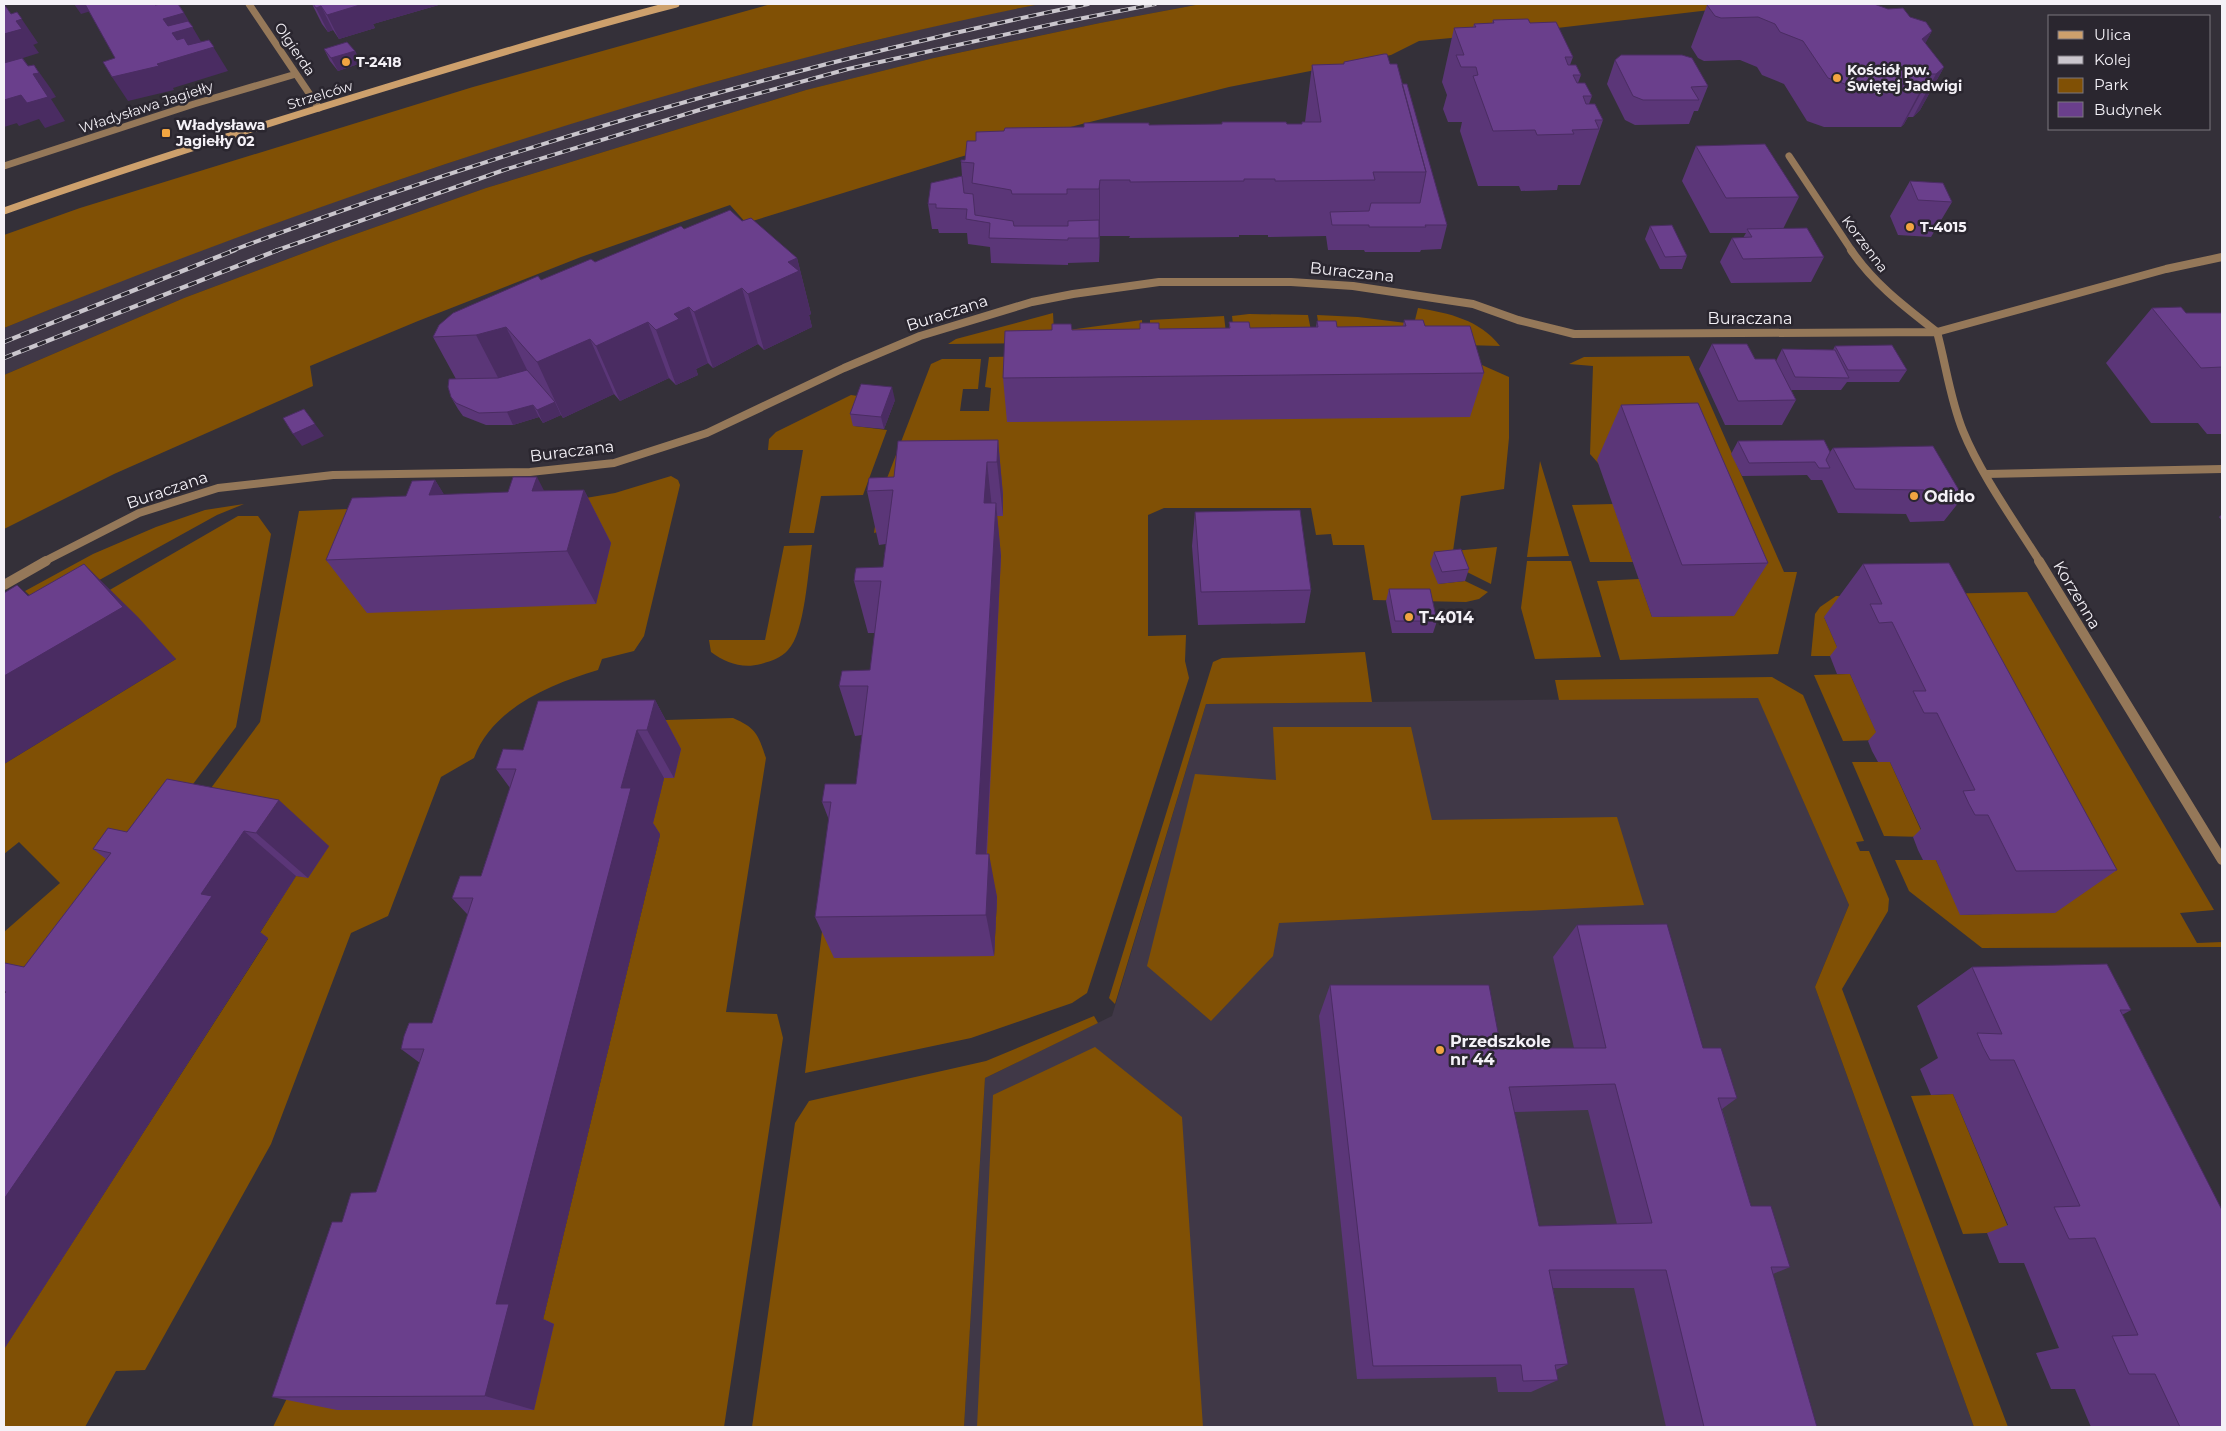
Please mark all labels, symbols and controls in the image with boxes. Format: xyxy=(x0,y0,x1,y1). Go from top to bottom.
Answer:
legend xyxy=(2048,15,2211,130)
street label: Olgierda xyxy=(271,19,319,79)
text: Ulica xyxy=(2094,25,2131,44)
text: Kolej xyxy=(2094,50,2131,69)
place label: T-2418 xyxy=(356,53,401,71)
marker: T-2418 xyxy=(340,56,352,68)
place label: Kościół pw. Świętej Jadwigi xyxy=(1847,61,1962,95)
marker: Kościół pw. Świętej Jadwigi xyxy=(1831,72,1843,84)
text: Park xyxy=(2094,75,2128,94)
street label: Strzelców xyxy=(285,76,356,114)
street label: Władysława Jagiełły xyxy=(77,77,216,137)
text: Budynek xyxy=(2094,100,2162,119)
place label: Władysława Jagiełły 02 xyxy=(175,116,265,150)
marker: Władysława Jagiełły 02 xyxy=(160,127,172,139)
street label: Korzenna xyxy=(1838,212,1892,276)
place label: T-4015 xyxy=(1920,218,1967,236)
marker: T-4015 xyxy=(1904,221,1916,233)
street label: Buraczana xyxy=(1309,258,1395,286)
street label: Buraczana xyxy=(904,291,990,335)
street label: Buraczana xyxy=(1708,309,1792,328)
street label: Buraczana xyxy=(529,436,615,466)
street label: Buraczana xyxy=(124,467,210,513)
place label: Odido xyxy=(1924,487,1975,506)
marker: Odido xyxy=(1908,490,1920,502)
street label: Korzenna xyxy=(2049,557,2105,633)
place label: T-4014 xyxy=(1419,608,1474,627)
marker: T-4014 xyxy=(1403,611,1415,623)
place label: Przedszkole nr 44 xyxy=(1450,1032,1551,1069)
marker: Przedszkole nr 44 xyxy=(1434,1044,1446,1056)

